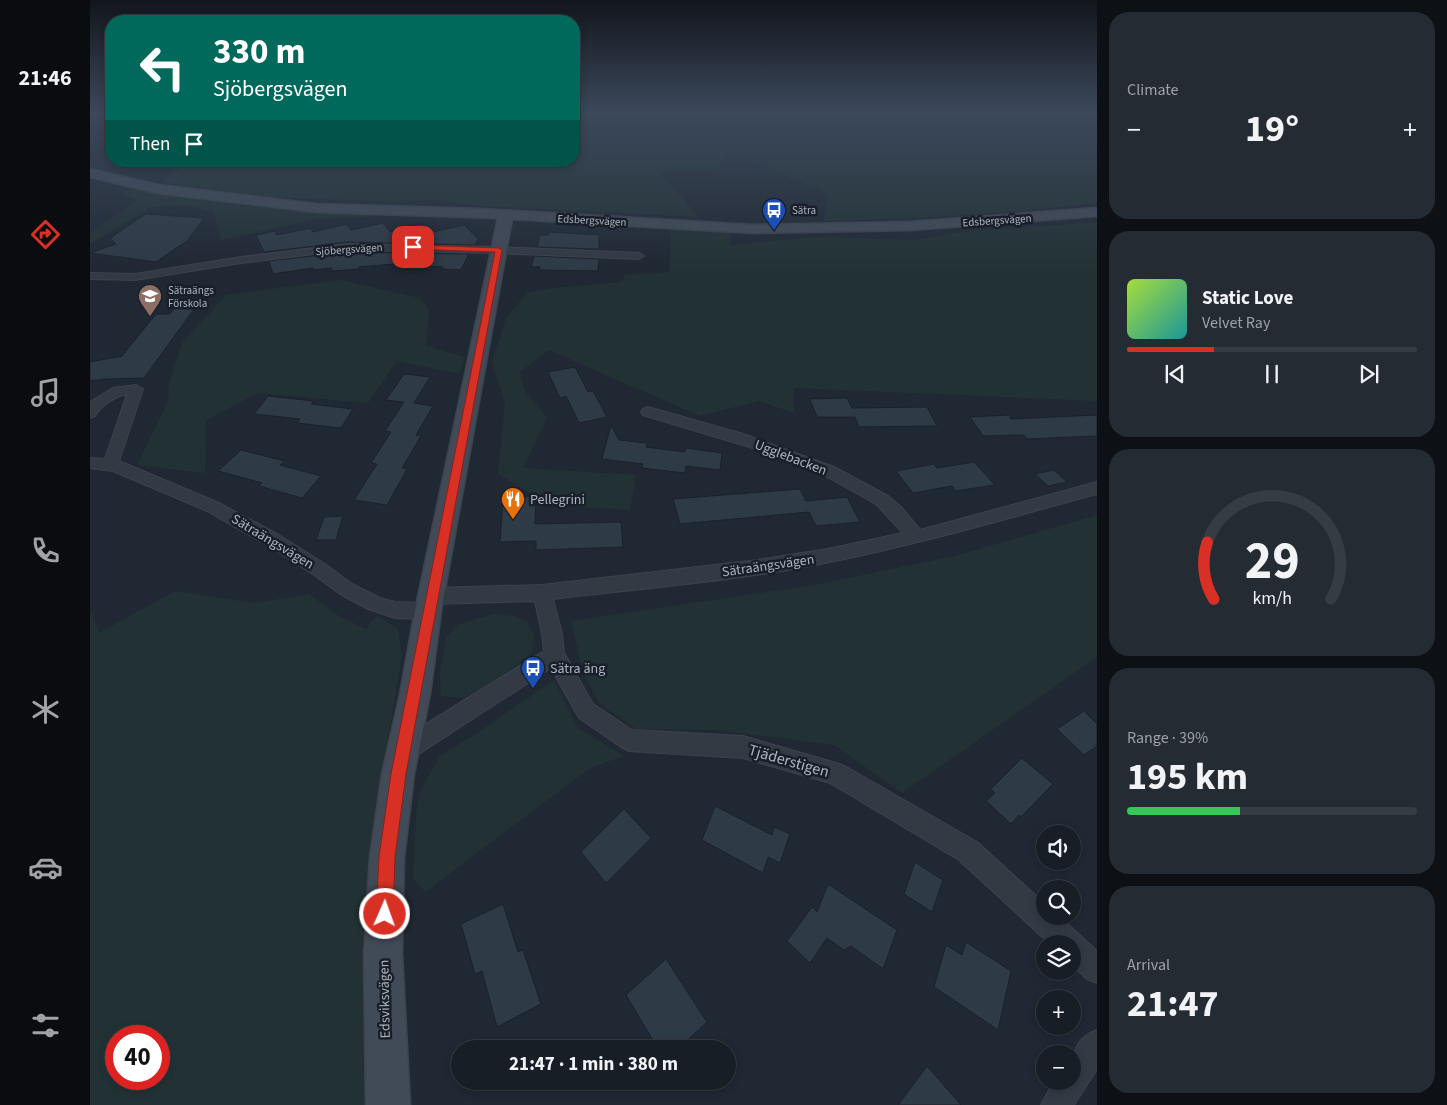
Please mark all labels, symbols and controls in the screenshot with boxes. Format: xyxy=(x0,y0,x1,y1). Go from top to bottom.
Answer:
text: 330 m xyxy=(213,27,305,77)
icon: left xyxy=(130,35,195,100)
text: 21:46 xyxy=(18,62,72,94)
text: Sjöbergsvägen xyxy=(213,73,348,105)
text: Climate xyxy=(1127,79,1178,101)
text: 19° xyxy=(1245,102,1299,156)
text: − xyxy=(1127,110,1141,150)
text: + xyxy=(1403,110,1417,150)
icon: arrive xyxy=(180,130,208,158)
text: Then xyxy=(130,131,170,158)
bus stop icon: Sätra xyxy=(761,197,787,231)
place label: Sätra xyxy=(792,203,816,218)
street label: Edsbergsvägen xyxy=(557,211,627,230)
street label: Edsbergsvägen xyxy=(962,211,1032,230)
icon: directions xyxy=(28,217,63,252)
pin xyxy=(392,226,434,268)
icon: arrive xyxy=(399,233,427,261)
street label: Sjöbergsvägen xyxy=(315,240,383,259)
school or university icon: Sätraängs Förskola xyxy=(137,283,163,317)
place label: Sätraängs Förskola xyxy=(168,283,214,311)
text: Static Love xyxy=(1202,285,1293,312)
text: Velvet Ray xyxy=(1202,312,1270,334)
icon: previous xyxy=(1161,360,1189,388)
icon: pause xyxy=(1258,360,1286,388)
icon: next xyxy=(1355,360,1383,388)
icon: music xyxy=(28,375,63,410)
street label: Ugglebacken xyxy=(752,435,830,481)
restaurant icon: Pellegrini xyxy=(500,486,526,520)
place label: Pellegrini xyxy=(530,490,585,510)
street label: Sätraängsvägen xyxy=(227,509,318,574)
text: 29 xyxy=(1245,525,1299,599)
icon: phone xyxy=(28,533,63,568)
street label: Sätraängsvägen xyxy=(721,550,816,582)
text: km/h xyxy=(1252,586,1292,611)
bus stop icon: Sätra äng xyxy=(520,655,546,689)
place label: Sätra äng xyxy=(550,659,605,679)
icon: climate xyxy=(28,692,63,727)
text: Range · 39% xyxy=(1127,727,1208,749)
street label: Tjäderstigen xyxy=(746,739,832,783)
text: 195 km xyxy=(1127,750,1248,804)
map controls xyxy=(1036,825,1081,1090)
button: sound xyxy=(1036,825,1081,870)
icon: car xyxy=(28,850,63,885)
button: search xyxy=(1036,880,1081,925)
position arrow xyxy=(358,887,410,939)
button: layers xyxy=(1036,935,1081,980)
text: Arrival xyxy=(1127,954,1170,976)
street label: Edsviksvägen xyxy=(374,960,396,1038)
text: 21:47 xyxy=(1127,977,1219,1031)
button: + xyxy=(1036,990,1081,1035)
icon: filters xyxy=(28,1008,63,1043)
speed limit sign: 40 xyxy=(105,1025,170,1090)
button: − xyxy=(1036,1045,1081,1090)
text: 21:47 · 1 min · 380 m xyxy=(509,1051,678,1078)

